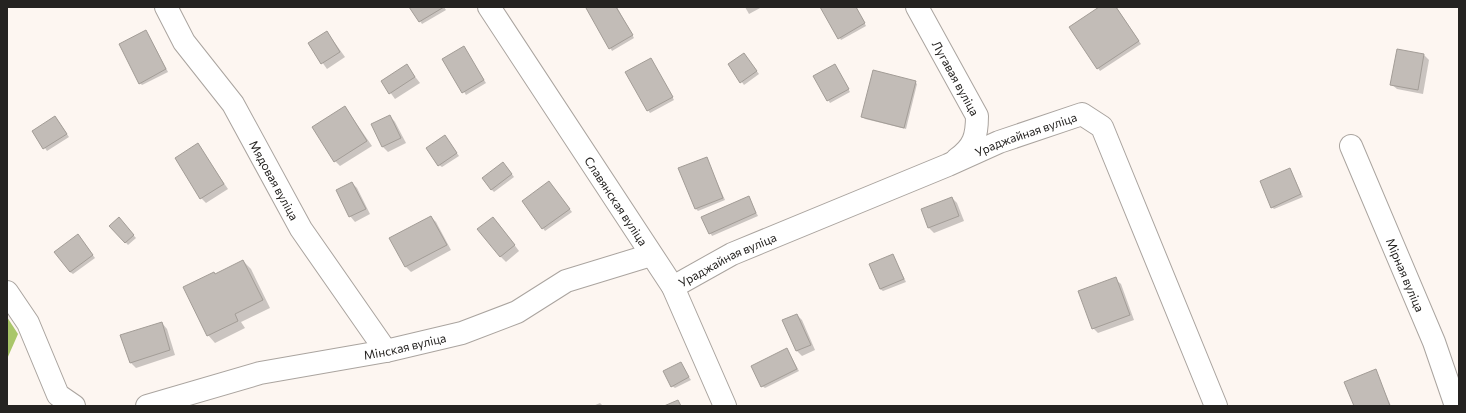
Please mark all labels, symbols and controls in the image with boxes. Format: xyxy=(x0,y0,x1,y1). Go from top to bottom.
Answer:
street label: Лугавая вуліца xyxy=(930,38,982,118)
street label: Ураджайная вуліца xyxy=(973,109,1078,159)
street label: Мядовая вуліца xyxy=(247,138,302,222)
street label: Славянская вуліца xyxy=(582,154,651,248)
street label: Ураджайная вуліца xyxy=(676,230,778,290)
street label: Мірная вуліца xyxy=(1384,236,1427,314)
street label: Мінская вуліца xyxy=(362,330,447,362)

